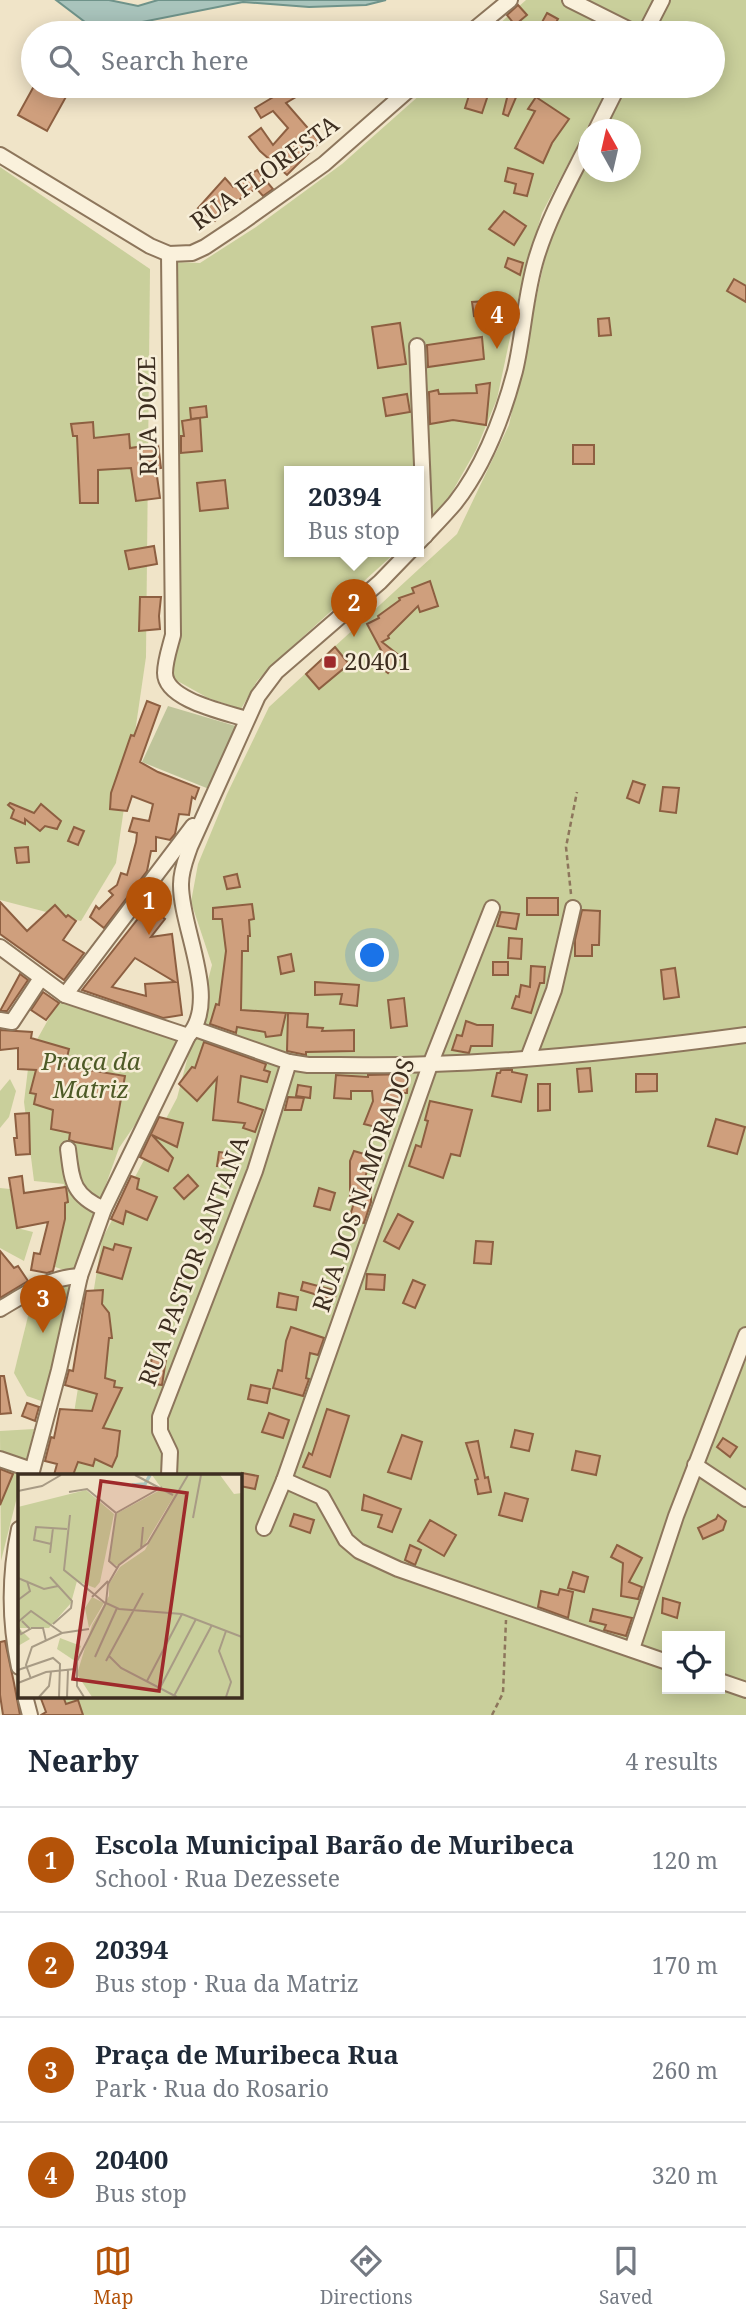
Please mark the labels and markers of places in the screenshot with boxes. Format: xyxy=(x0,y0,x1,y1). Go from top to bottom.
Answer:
pin: 4 xyxy=(474,291,520,349)
pin: 2 xyxy=(331,579,377,637)
place label: 20401 xyxy=(344,644,411,677)
marker: 20401 xyxy=(322,654,338,670)
pin: 1 xyxy=(126,877,172,935)
pin: 3 xyxy=(20,1275,66,1333)

